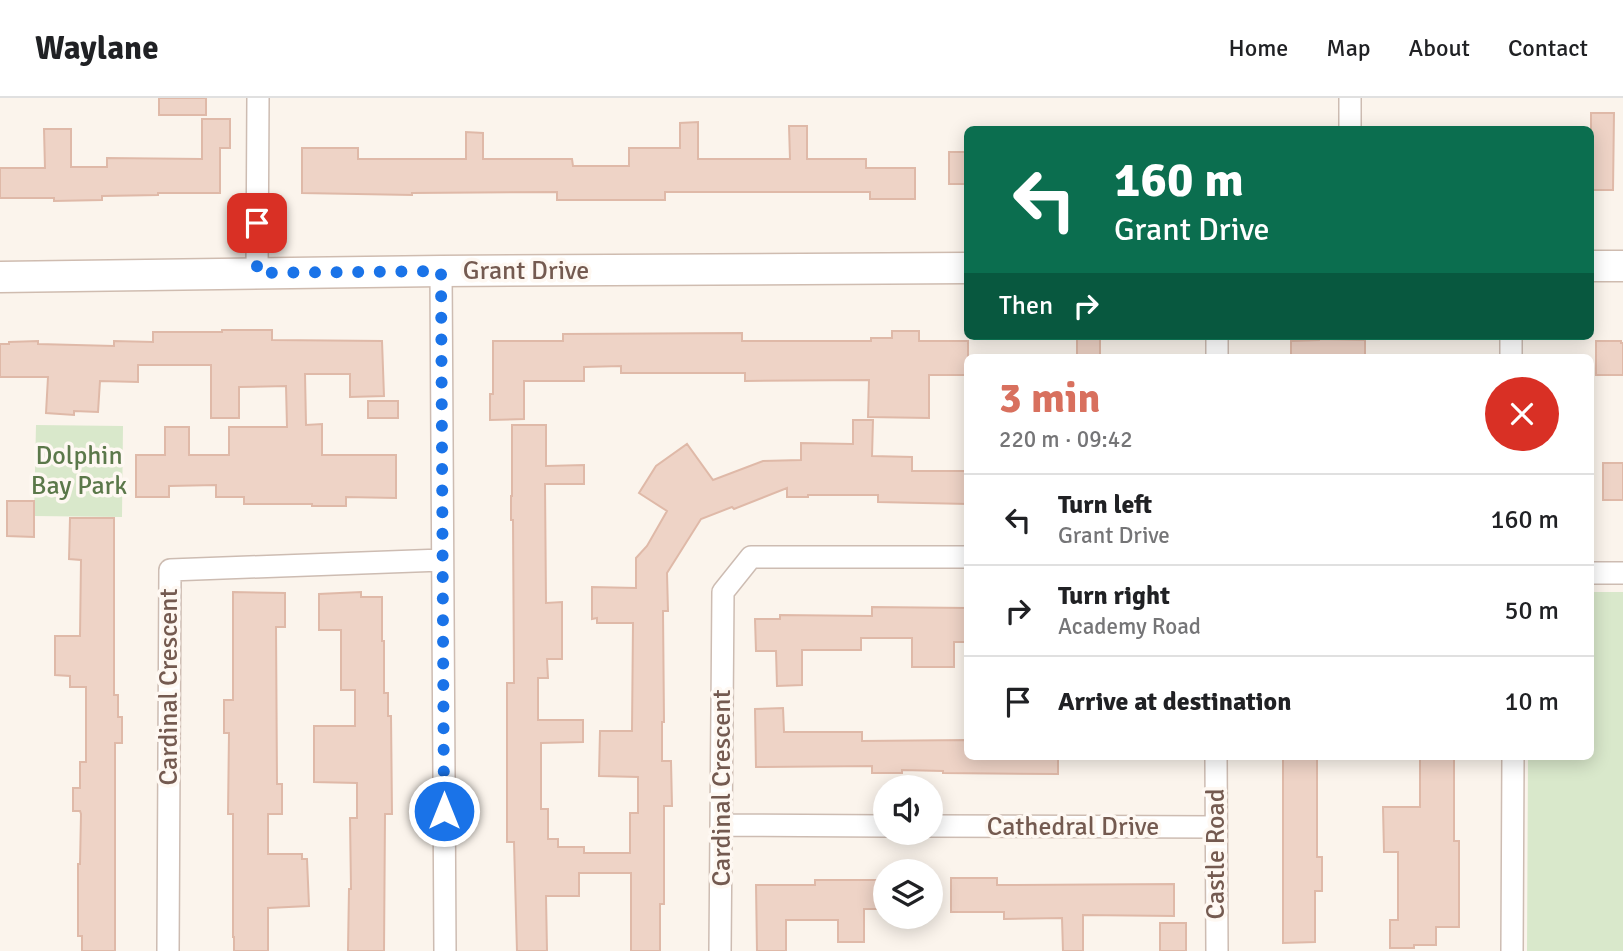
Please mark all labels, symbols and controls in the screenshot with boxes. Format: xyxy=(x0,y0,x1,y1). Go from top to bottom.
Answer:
text: Waylane xyxy=(35,28,159,69)
text: Home xyxy=(1228,33,1288,63)
text: Map xyxy=(1326,33,1371,63)
text: About xyxy=(1409,33,1470,63)
text: Contact xyxy=(1508,33,1588,63)
text: 160 m xyxy=(1114,150,1244,210)
icon: left xyxy=(999,154,1090,245)
pin xyxy=(227,193,287,253)
icon: arrive xyxy=(238,204,276,242)
text: Grant Drive xyxy=(1114,210,1270,249)
street label: Grant Drive xyxy=(463,255,589,287)
icon: right xyxy=(1067,287,1105,325)
text: Then xyxy=(999,290,1053,322)
text: 3 min xyxy=(999,373,1100,424)
button: close xyxy=(1485,377,1559,451)
text: 220 m · 09:42 xyxy=(999,425,1133,454)
park label: Dolphin Bay Park xyxy=(31,440,127,502)
text: Turn left xyxy=(1058,489,1152,521)
icon: left xyxy=(999,501,1037,539)
text: 160 m xyxy=(1490,504,1559,536)
text: Grant Drive xyxy=(1058,521,1170,550)
text: Turn right xyxy=(1058,580,1170,612)
street label: Cardinal Crescent xyxy=(153,588,185,786)
icon: right xyxy=(999,592,1037,630)
text: 50 m xyxy=(1504,595,1559,627)
text: Academy Road xyxy=(1058,612,1201,641)
icon: arrive xyxy=(999,683,1037,721)
text: Arrive at destination xyxy=(1058,686,1291,718)
text: 10 m xyxy=(1504,686,1559,718)
street label: Cardinal Crescent xyxy=(706,689,738,887)
position arrow xyxy=(407,774,481,848)
map controls xyxy=(873,775,943,929)
button: sound xyxy=(873,775,943,845)
street label: Castle Road xyxy=(1200,789,1232,919)
street label: Cathedral Drive xyxy=(987,811,1159,843)
button: layers xyxy=(873,859,943,929)

